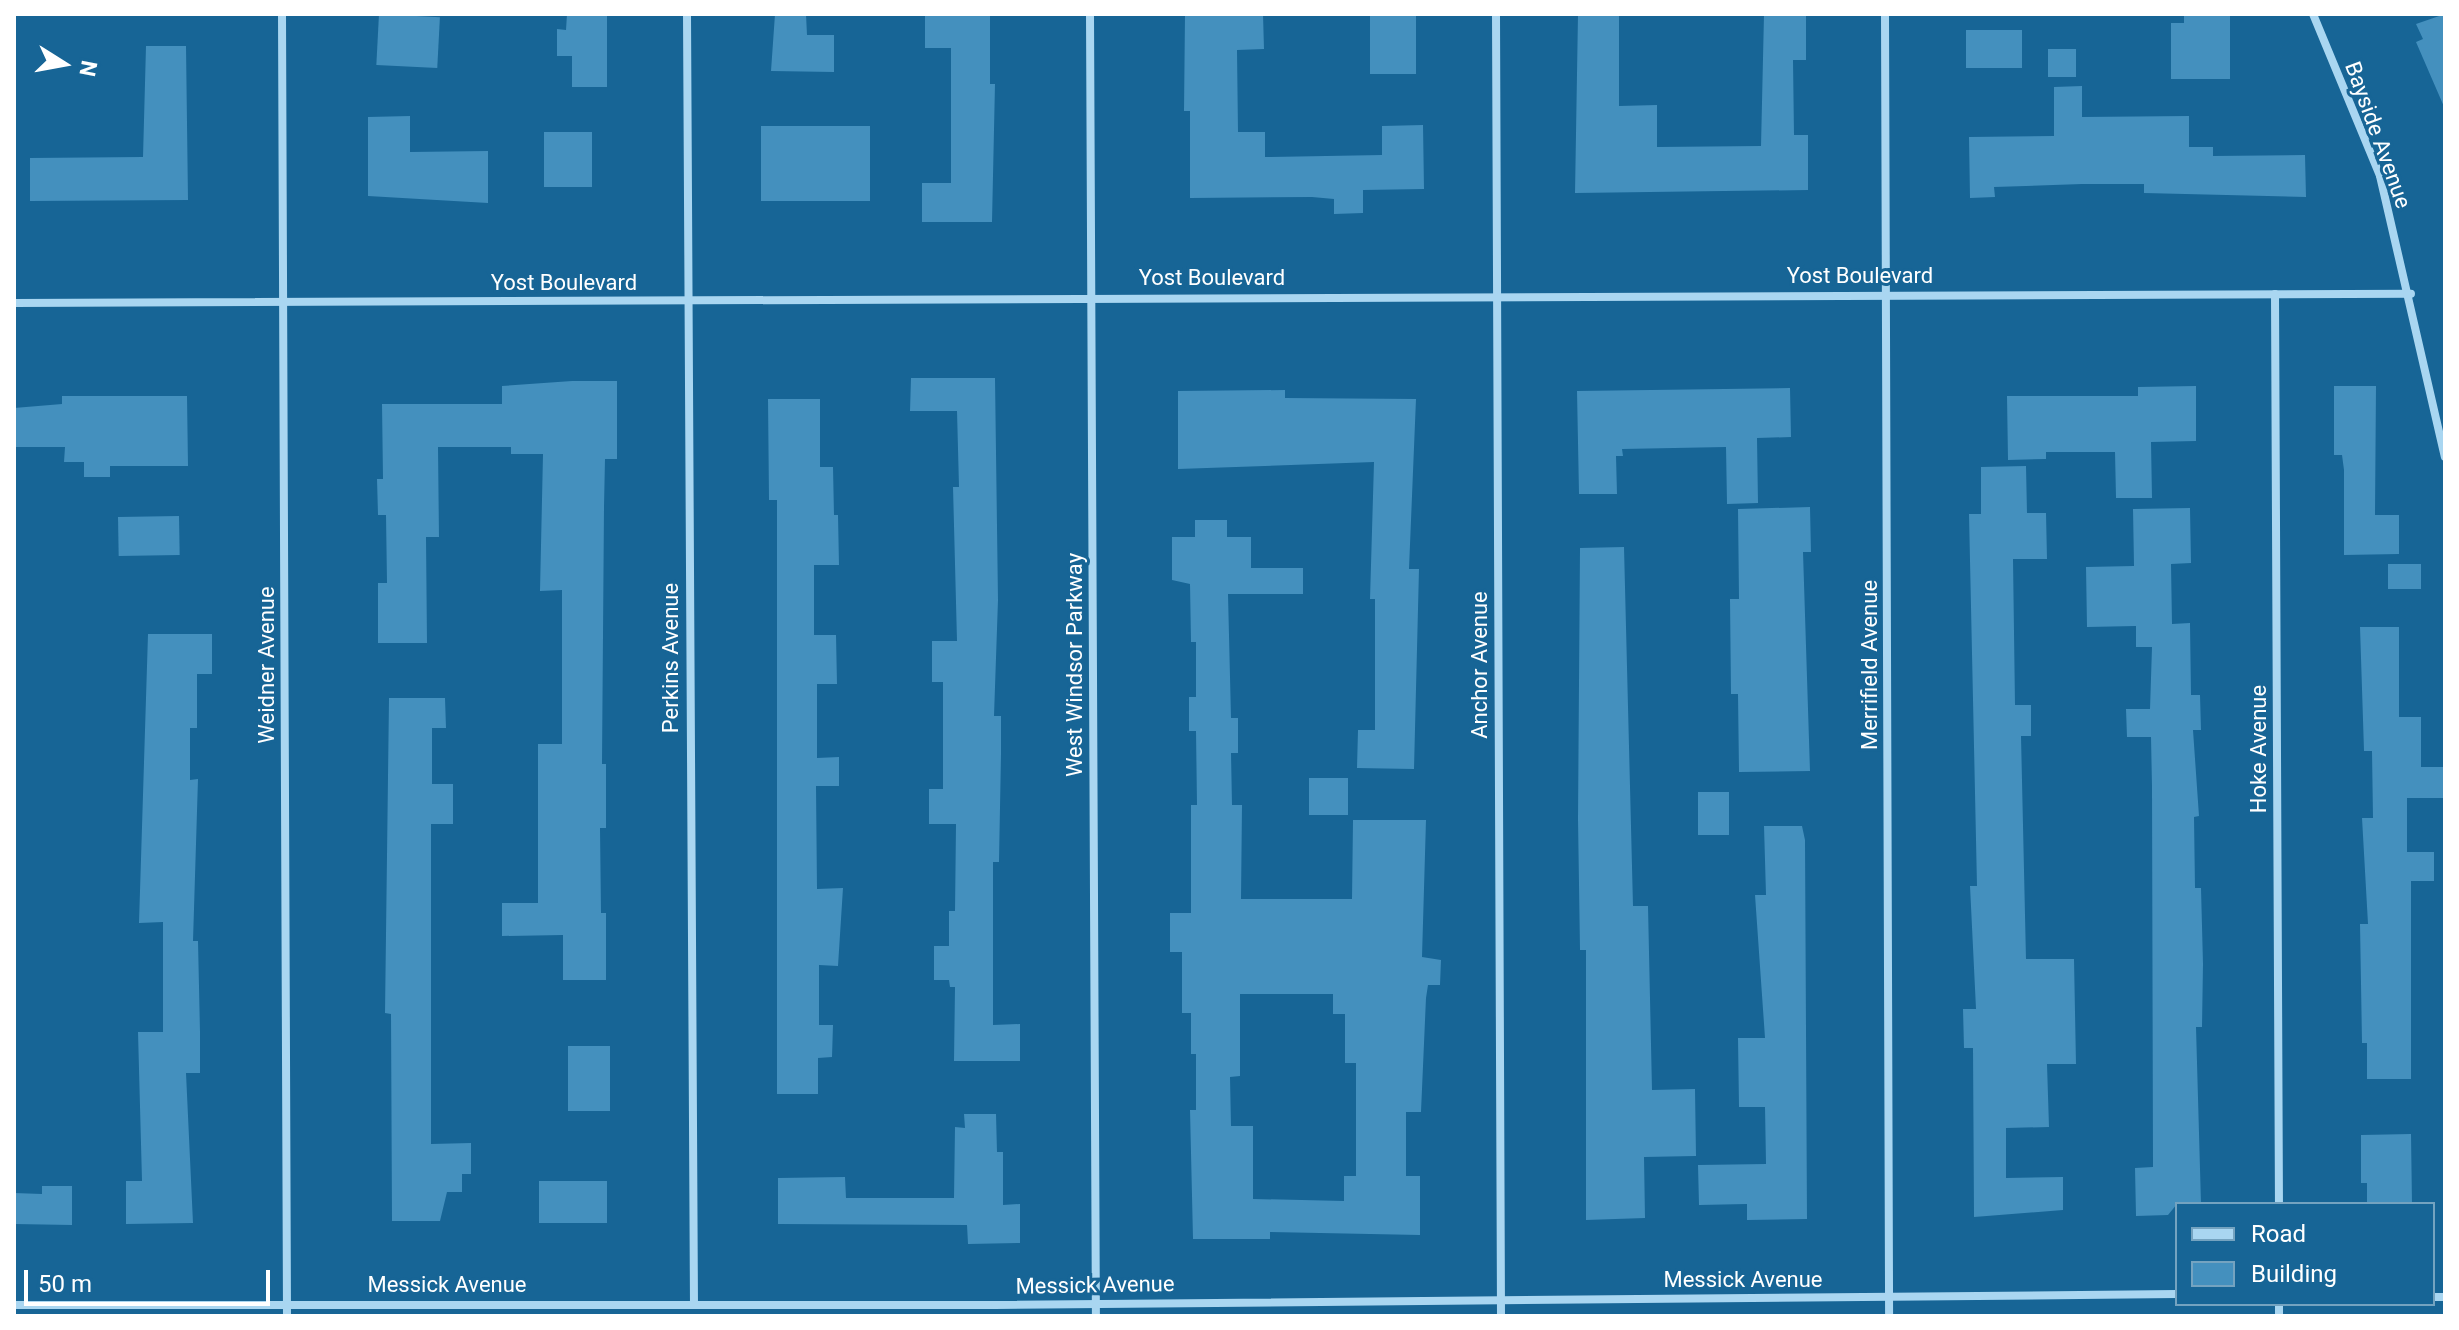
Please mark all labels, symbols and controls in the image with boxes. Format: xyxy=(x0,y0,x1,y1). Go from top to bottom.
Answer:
north arrow xyxy=(24,24,104,104)
street label: Bayside Avenue xyxy=(2339,58,2417,212)
text: N xyxy=(74,59,102,79)
street label: Yost Boulevard xyxy=(1787,263,1933,289)
street label: Yost Boulevard xyxy=(1139,265,1285,291)
street label: Yost Boulevard xyxy=(491,270,637,296)
street label: West Windsor Parkway xyxy=(1062,553,1088,777)
street label: Merrifield Avenue xyxy=(1857,580,1883,750)
street label: Perkins Avenue xyxy=(658,583,684,733)
street label: Weidner Avenue xyxy=(254,586,280,744)
street label: Anchor Avenue xyxy=(1467,591,1493,739)
street label: Hoke Avenue xyxy=(2246,685,2272,813)
legend xyxy=(2175,1202,2435,1306)
text: Road xyxy=(2251,1220,2306,1248)
scale bar xyxy=(28,1254,274,1304)
text: Building xyxy=(2251,1260,2337,1288)
street label: Messick Avenue xyxy=(1664,1267,1822,1293)
text: 50 m xyxy=(38,1270,92,1298)
street label: Messick Avenue xyxy=(1015,1270,1175,1300)
street label: Messick Avenue xyxy=(368,1272,526,1298)

